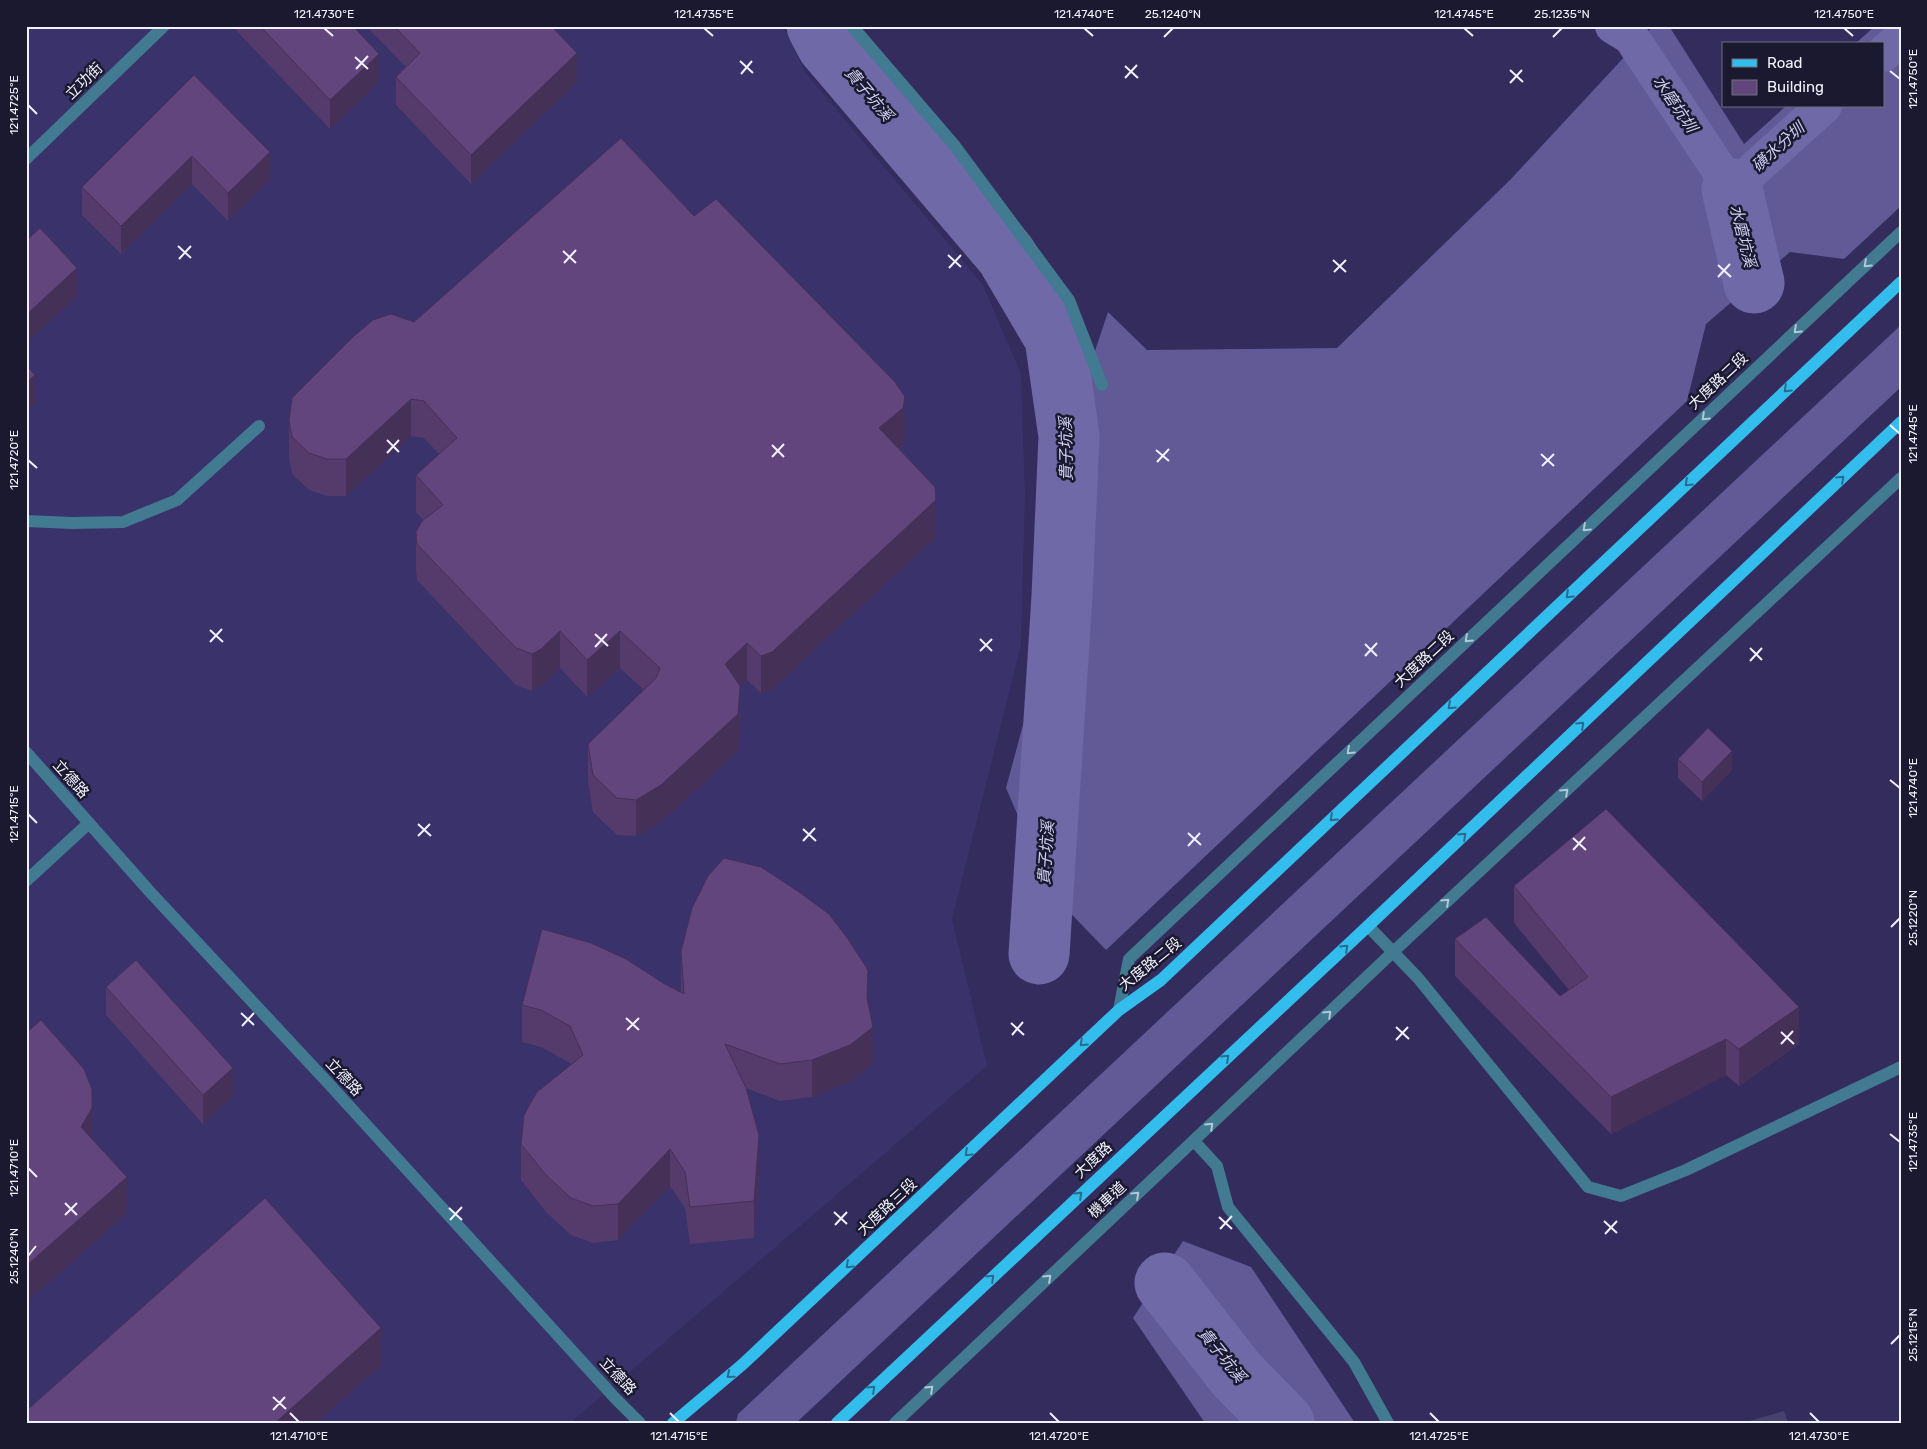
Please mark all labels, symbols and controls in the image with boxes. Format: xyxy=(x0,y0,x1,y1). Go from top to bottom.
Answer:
text: 121.4730°E xyxy=(294,7,354,21)
text: 121.4735°E xyxy=(674,7,734,21)
text: 121.4740°E xyxy=(1054,7,1114,21)
text: 25.1240°N xyxy=(1145,7,1201,21)
text: 121.4745°E xyxy=(1434,7,1494,21)
text: 25.1235°N xyxy=(1534,7,1590,21)
text: 121.4750°E xyxy=(1814,7,1874,21)
legend xyxy=(1722,42,1884,108)
text: 121.4750°E xyxy=(1906,49,1920,109)
text: Road xyxy=(1767,54,1803,72)
street label: 立功街 xyxy=(62,59,106,103)
water label: 貴子坑溪 xyxy=(841,63,898,126)
water label: 水磨坑圳 xyxy=(1649,72,1702,137)
text: 121.4725°E xyxy=(7,75,21,135)
text: Building xyxy=(1767,78,1824,96)
water label: 磺水分圳 xyxy=(1748,117,1810,175)
water label: 水磨坑溪 xyxy=(1726,203,1760,271)
one-way arrow xyxy=(1863,258,1872,267)
one-way arrow xyxy=(1794,324,1803,333)
street label: 大度路二段 xyxy=(1684,349,1752,413)
one-way arrow xyxy=(1784,383,1793,392)
text: 121.4745°E xyxy=(1906,404,1920,464)
one-way arrow xyxy=(1701,411,1710,420)
water label: 貴子坑溪 xyxy=(1056,415,1076,481)
text: 121.4720°E xyxy=(7,430,21,490)
one-way arrow xyxy=(1835,475,1844,484)
one-way arrow xyxy=(1684,477,1693,486)
one-way arrow xyxy=(1583,522,1592,531)
one-way arrow xyxy=(1566,589,1575,598)
street label: 大度路二段 xyxy=(1390,627,1458,691)
one-way arrow xyxy=(1465,633,1474,642)
one-way arrow xyxy=(1448,700,1457,709)
one-way arrow xyxy=(1575,722,1584,731)
one-way arrow xyxy=(1347,745,1356,754)
street label: 立德路 xyxy=(49,756,93,802)
text: 121.4740°E xyxy=(1906,758,1920,818)
text: 121.4715°E xyxy=(7,785,21,843)
one-way arrow xyxy=(1559,789,1568,798)
one-way arrow xyxy=(1330,812,1339,821)
water label: 貴子坑溪 xyxy=(1034,818,1058,886)
one-way arrow xyxy=(1457,833,1466,842)
text: 25.1220°N xyxy=(1906,890,1920,946)
one-way arrow xyxy=(1440,899,1449,908)
street label: 大度路二段 xyxy=(1115,933,1185,995)
one-way arrow xyxy=(1339,945,1348,954)
one-way arrow xyxy=(1322,1011,1331,1020)
one-way arrow xyxy=(1080,1037,1089,1046)
street label: 立德路 xyxy=(322,1054,366,1100)
one-way arrow xyxy=(1220,1055,1229,1064)
text: 121.4735°E xyxy=(1906,1112,1920,1172)
one-way arrow xyxy=(1204,1123,1213,1132)
street label: 大度路 xyxy=(1070,1138,1116,1182)
text: 121.4710°E xyxy=(7,1139,21,1197)
one-way arrow xyxy=(964,1147,973,1156)
street label: 大度路三段 xyxy=(853,1175,921,1239)
street label: 機車道 xyxy=(1084,1178,1130,1222)
one-way arrow xyxy=(1073,1192,1082,1201)
one-way arrow xyxy=(1131,1192,1140,1201)
text: 25.1240°N xyxy=(7,1228,21,1284)
one-way arrow xyxy=(846,1259,855,1268)
one-way arrow xyxy=(985,1275,994,1284)
one-way arrow xyxy=(1043,1275,1052,1284)
text: 25.1215°N xyxy=(1906,1308,1920,1362)
water label: 貴子坑溪 xyxy=(1194,1324,1251,1387)
street label: 立德路 xyxy=(596,1353,640,1399)
one-way arrow xyxy=(727,1369,736,1378)
one-way arrow xyxy=(867,1386,876,1395)
one-way arrow xyxy=(925,1386,934,1395)
text: 121.4710°E xyxy=(270,1429,328,1443)
text: 121.4715°E xyxy=(650,1429,708,1443)
text: 121.4720°E xyxy=(1029,1429,1089,1443)
text: 121.4725°E xyxy=(1409,1429,1469,1443)
text: 121.4730°E xyxy=(1789,1429,1849,1443)

